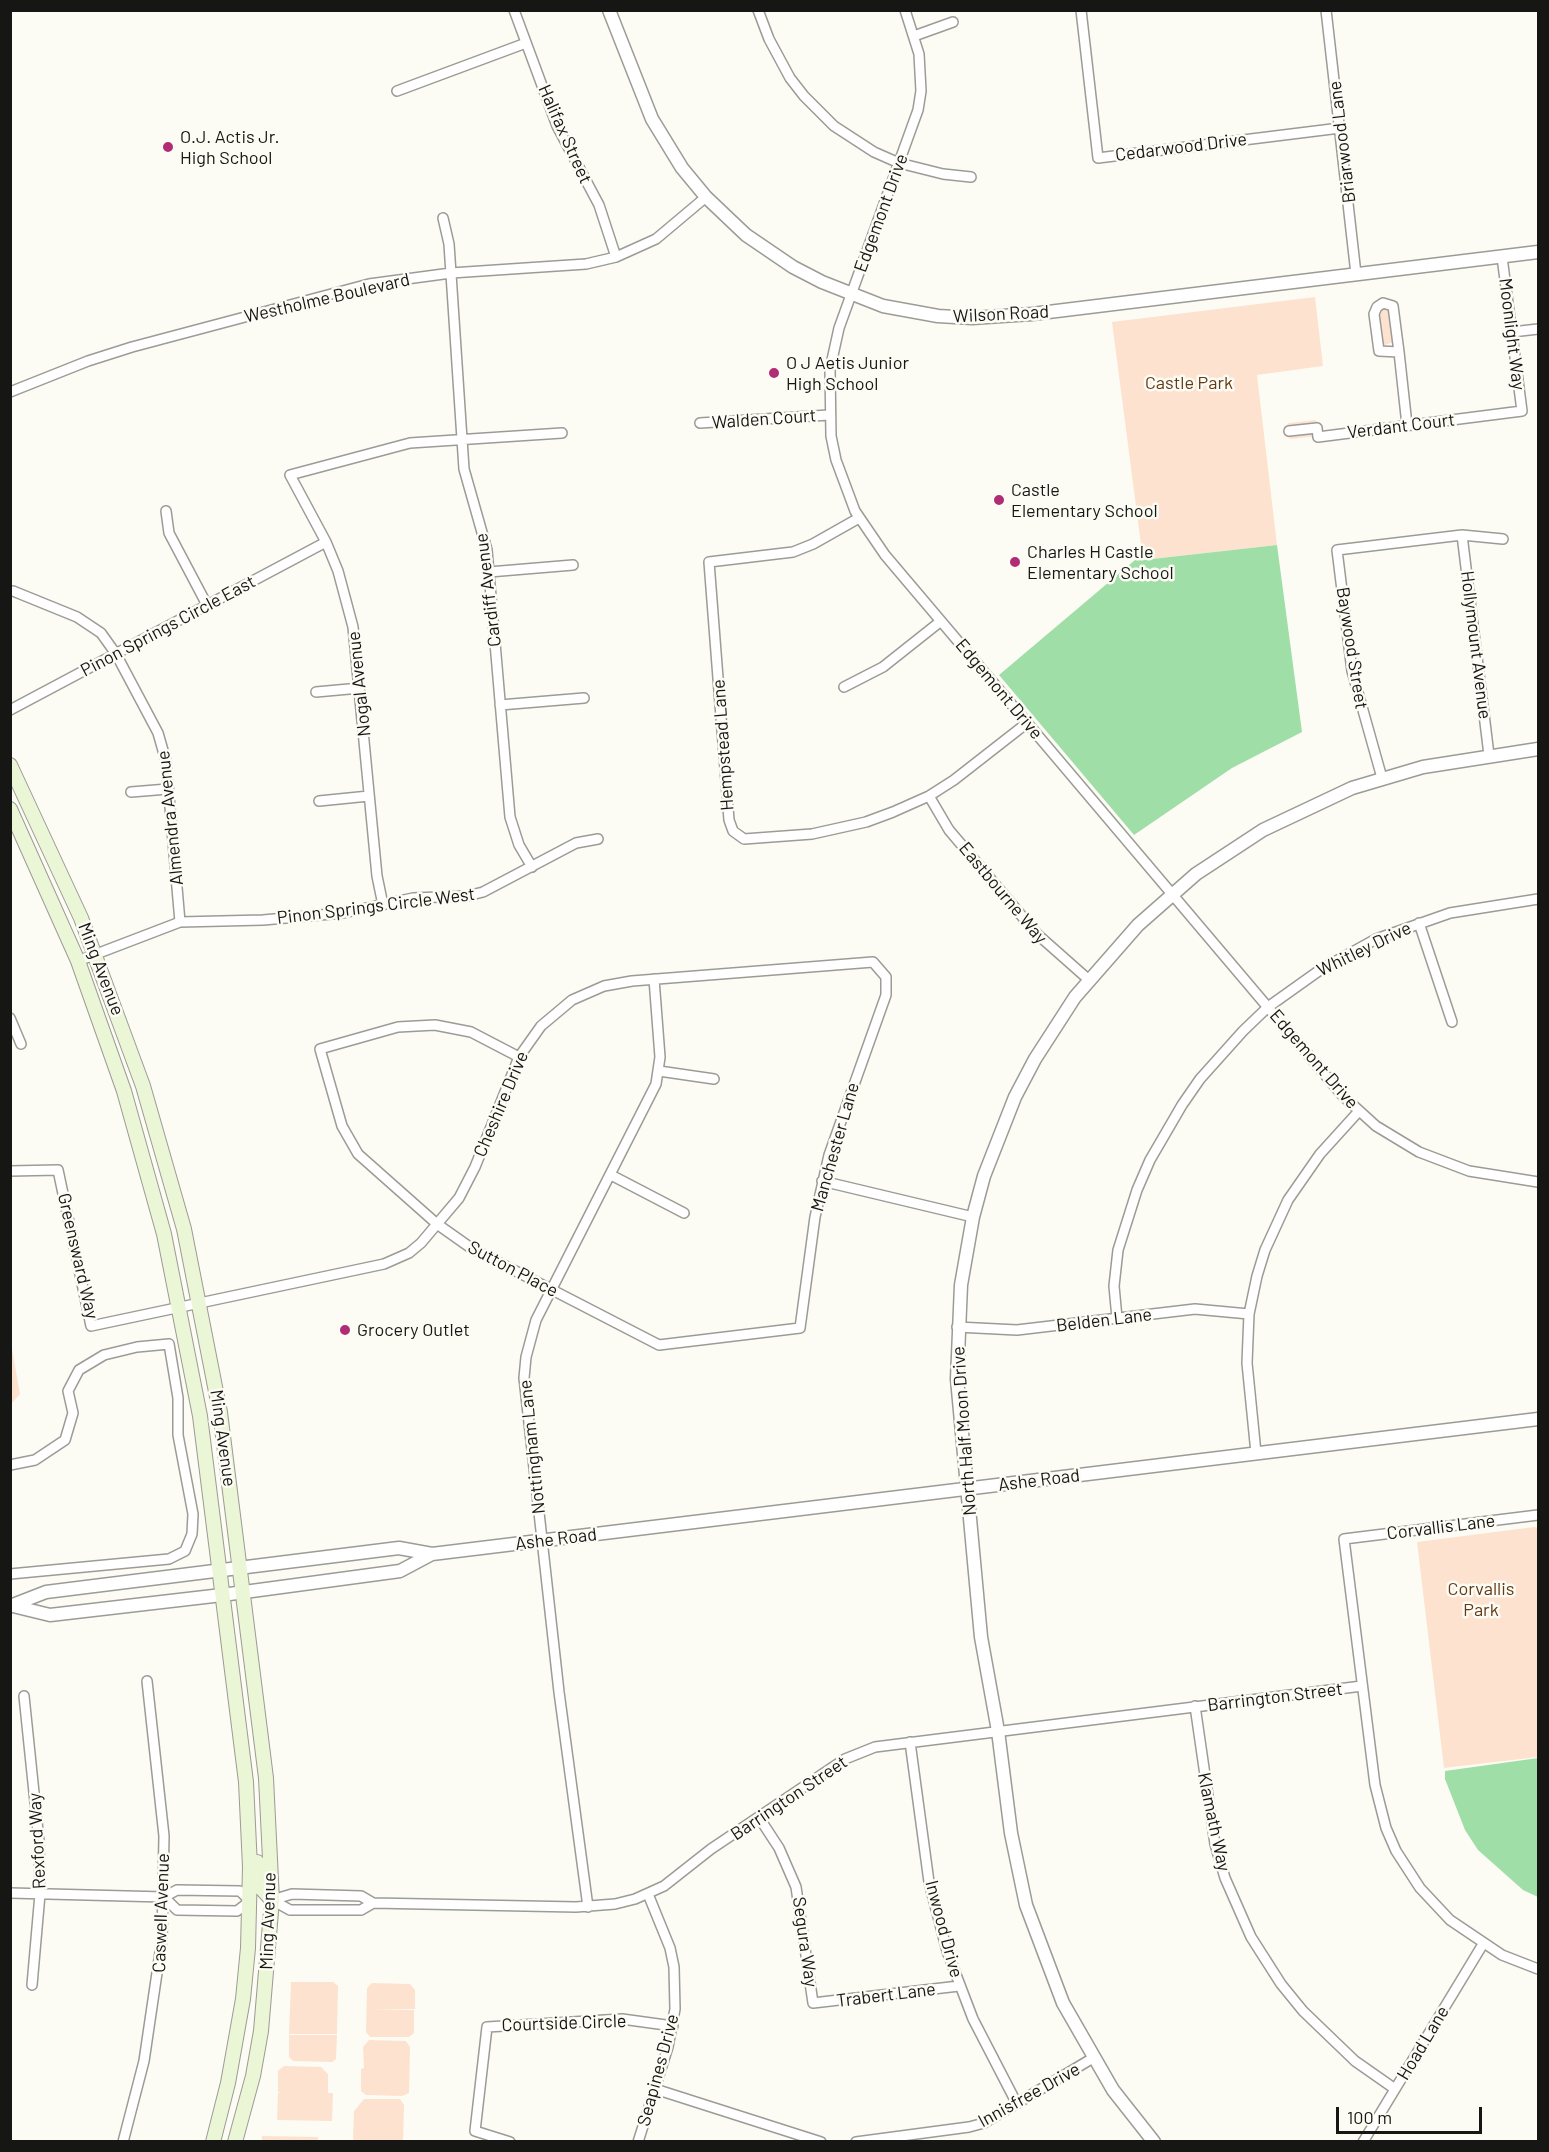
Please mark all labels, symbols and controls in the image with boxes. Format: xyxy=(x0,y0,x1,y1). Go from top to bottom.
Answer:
street label: Briarwood Lane xyxy=(1324,80,1360,204)
street label: Halifax Street xyxy=(534,81,596,187)
place label: O.J. Actis Jr. High School xyxy=(180,126,280,168)
street label: Cedarwood Drive xyxy=(1114,128,1248,166)
marker: O.J. Actis Jr. High School xyxy=(161,140,175,154)
street label: Edgemont Drive xyxy=(850,151,912,275)
street label: Westholme Boulevard xyxy=(242,268,412,328)
street label: Moonlight Way xyxy=(1494,277,1530,391)
street label: Wilson Road xyxy=(952,301,1050,327)
place label: O J Aetis Junior High School xyxy=(786,352,909,394)
marker: O J Aetis Junior High School xyxy=(767,366,781,380)
park label: Castle Park xyxy=(1145,372,1233,394)
street label: Walden Court xyxy=(711,405,817,433)
street label: Verdant Court xyxy=(1346,409,1456,443)
place label: Castle Elementary School xyxy=(1011,479,1158,522)
marker: Castle Elementary School xyxy=(992,493,1006,507)
street label: Cardiff Avenue xyxy=(470,532,506,648)
place label: Charles H Castle Elementary School xyxy=(1027,541,1174,584)
marker: Charles H Castle Elementary School xyxy=(1008,555,1022,569)
street label: Hollymount Avenue xyxy=(1456,570,1496,720)
street label: Pinon Springs Circle East xyxy=(77,571,259,681)
street label: Baywood Street xyxy=(1332,585,1372,711)
street label: Nogal Avenue xyxy=(343,630,375,738)
street label: Edgemont Drive xyxy=(951,634,1047,744)
street label: Hempstead Lane xyxy=(708,678,738,812)
street label: Almendra Avenue xyxy=(152,750,188,886)
street label: Eastbourne Way xyxy=(954,838,1052,948)
street label: Pinon Springs Circle West xyxy=(276,883,476,929)
street label: Whitley Drive xyxy=(1313,917,1415,981)
street label: Ming Avenue xyxy=(73,920,129,1018)
street label: Edgemont Drive xyxy=(1265,1005,1363,1113)
street label: Cheshire Drive xyxy=(469,1048,533,1160)
street label: Manchester Lane xyxy=(806,1080,864,1214)
street label: Greensward Way xyxy=(53,1191,103,1321)
street label: Sutton Place xyxy=(464,1236,562,1302)
street label: Belden Lane xyxy=(1055,1303,1153,1337)
place label: Grocery Outlet xyxy=(357,1319,470,1341)
marker: Grocery Outlet xyxy=(338,1323,352,1337)
street label: North Half Moon Drive xyxy=(947,1346,981,1516)
street label: Nottingham Lane xyxy=(514,1379,550,1515)
street label: Ming Avenue xyxy=(206,1388,240,1488)
street label: Ashe Road xyxy=(997,1464,1081,1496)
street label: Corvallis Lane xyxy=(1386,1510,1496,1544)
street label: Ashe Road xyxy=(514,1523,598,1555)
park label: Corvallis Park xyxy=(1448,1578,1514,1620)
street label: Barrington Street xyxy=(1206,1678,1344,1716)
street label: Barrington Street xyxy=(727,1751,851,1845)
street label: Klamath Way xyxy=(1193,1771,1235,1873)
street label: Rexford Way xyxy=(24,1792,50,1890)
street label: Caswell Avenue xyxy=(148,1853,174,1973)
street label: Ming Avenue xyxy=(256,1872,280,1970)
street label: Inwood Drive xyxy=(921,1878,967,1980)
street label: Segura Way xyxy=(788,1895,822,1989)
street label: Trabert Lane xyxy=(835,1978,937,2012)
street label: Hoad Lane xyxy=(1392,2002,1454,2084)
street label: Courtside Circle xyxy=(501,2010,627,2036)
street label: Seapines Drive xyxy=(633,2012,683,2128)
street label: Innisfree Drive xyxy=(974,2058,1084,2132)
scale bar xyxy=(1339,2095,1484,2133)
text: 100 m xyxy=(1347,2106,1392,2128)

